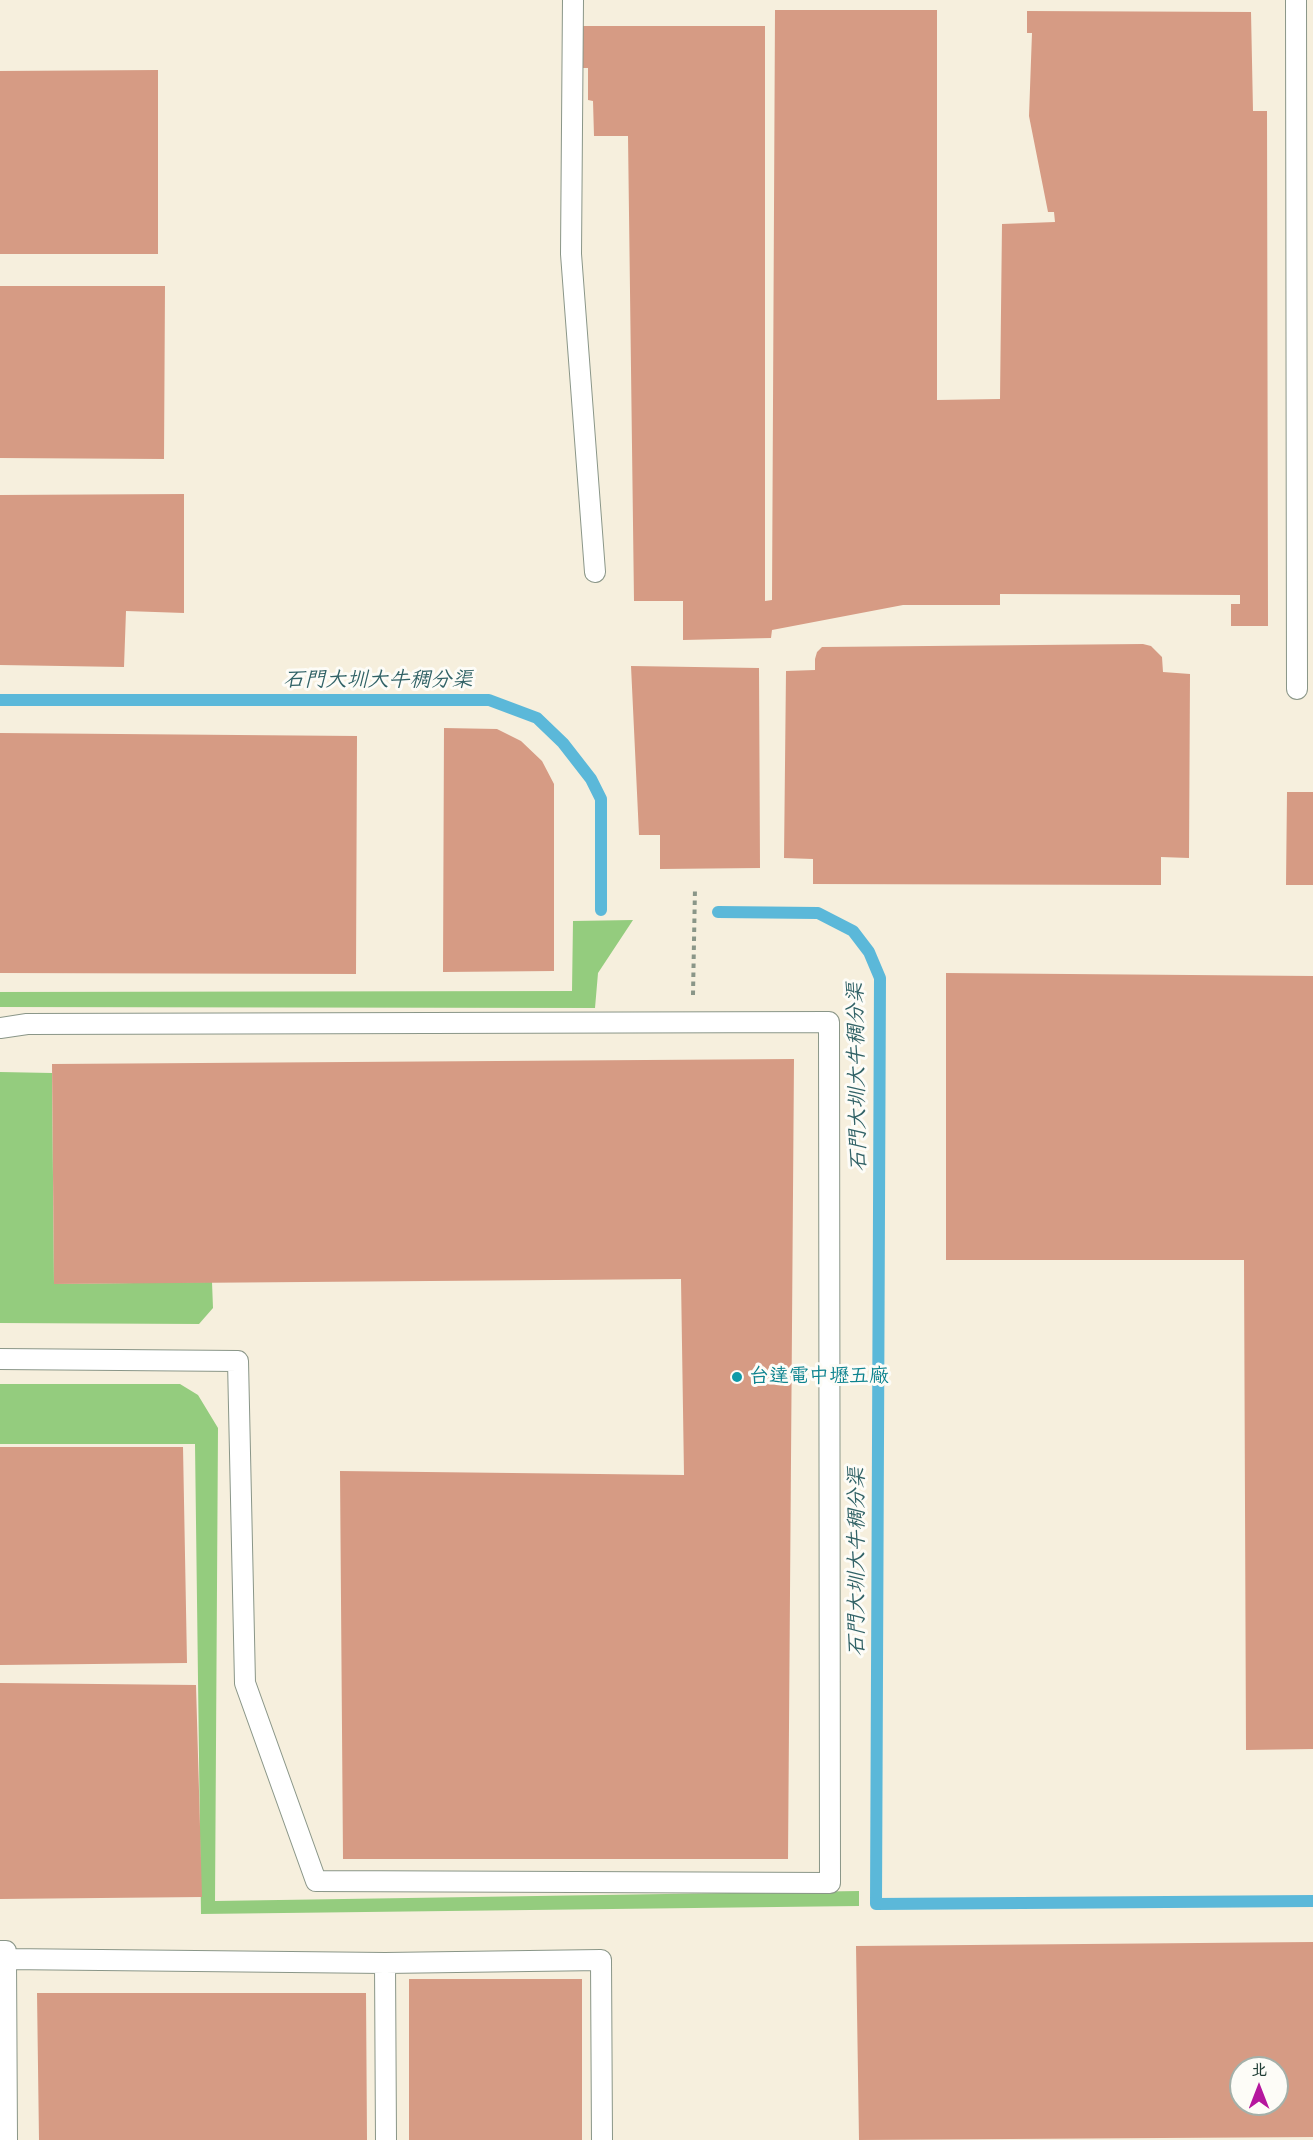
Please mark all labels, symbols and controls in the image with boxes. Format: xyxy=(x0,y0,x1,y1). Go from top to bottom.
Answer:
water label: 石門大圳大牛稠分渠 xyxy=(284,668,472,694)
water label: 石門大圳大牛稠分渠 xyxy=(844,982,872,1172)
place label: 台達電中壢五廠 xyxy=(749,1365,889,1389)
marker: 台達電中壢五廠 xyxy=(730,1370,744,1384)
water label: 石門大圳大牛稠分渠 xyxy=(845,1468,871,1656)
text: 北 xyxy=(1251,2055,1267,2084)
north arrow xyxy=(1229,2056,1289,2116)

